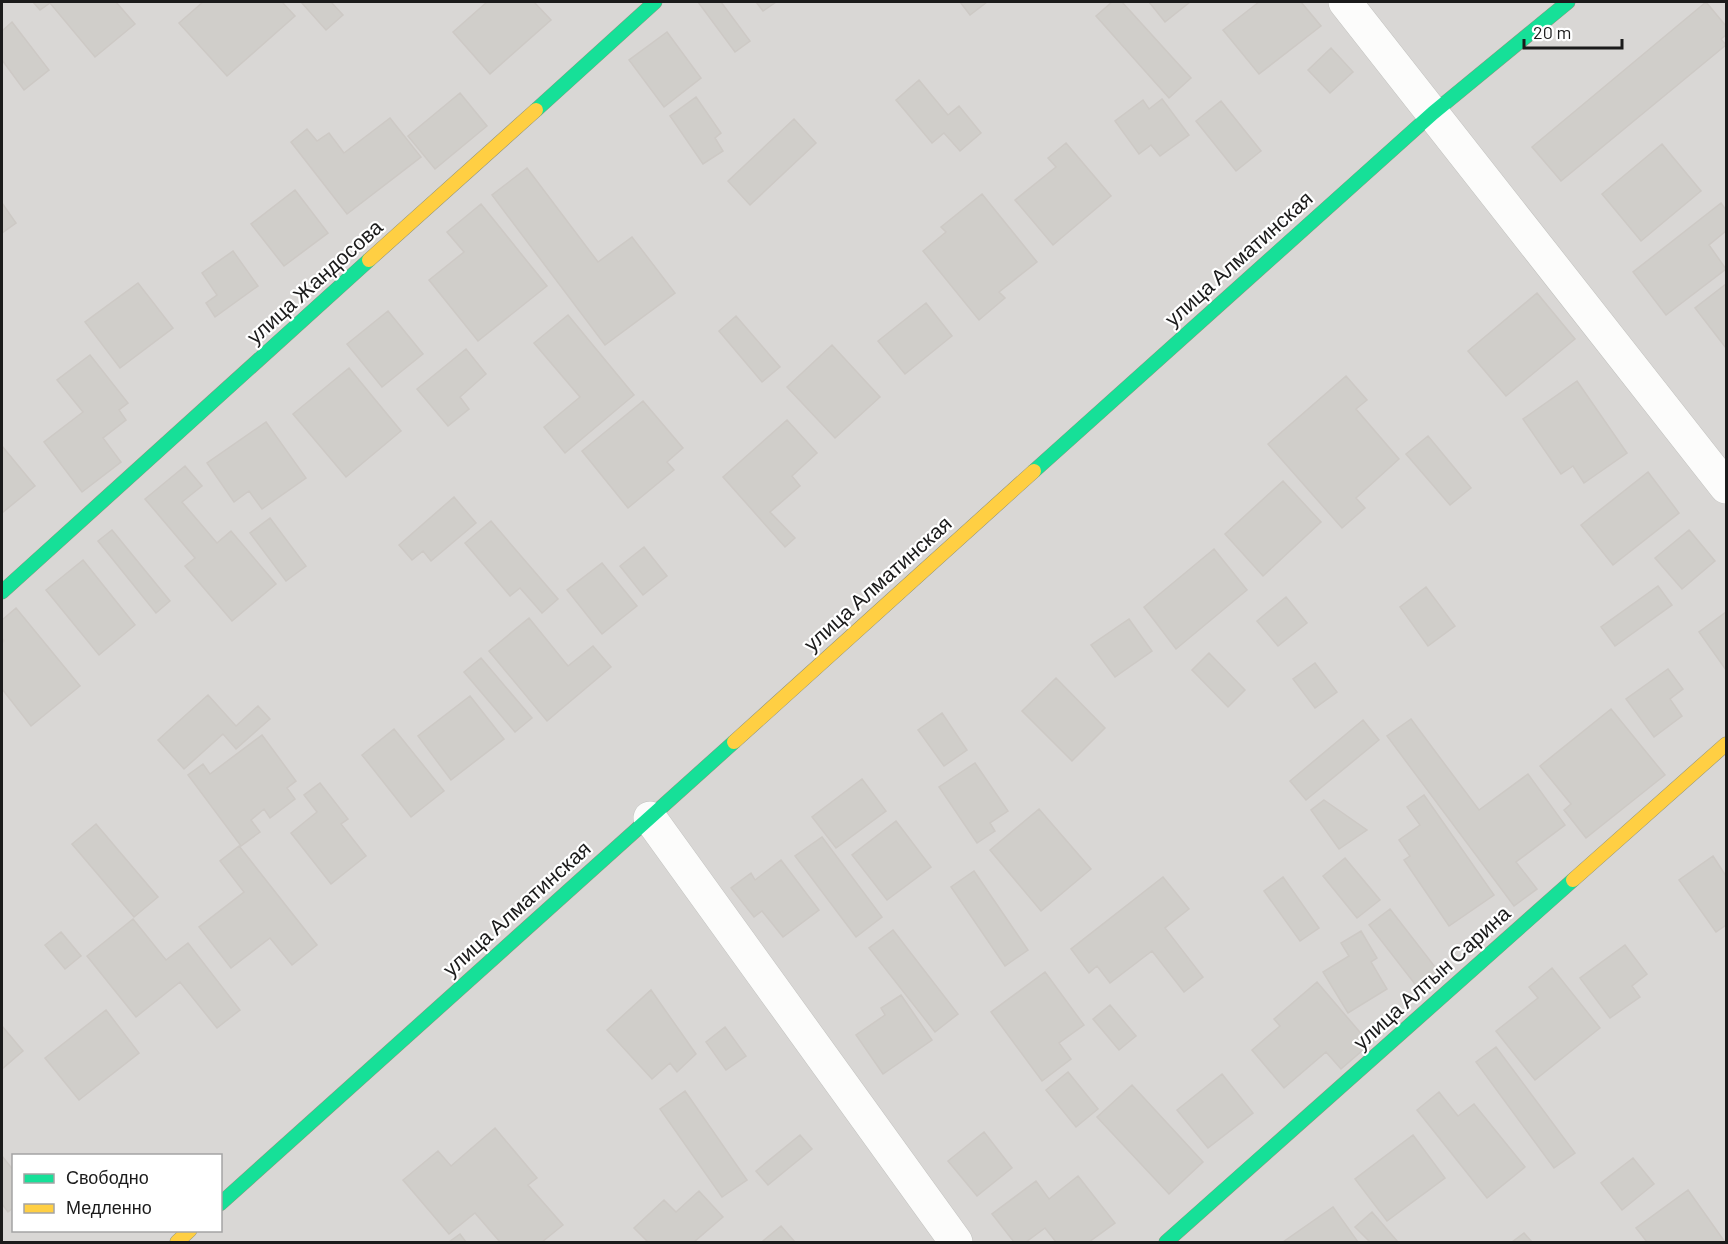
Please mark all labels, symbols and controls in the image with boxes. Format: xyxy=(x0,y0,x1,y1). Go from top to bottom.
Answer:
scale bar xyxy=(1524,12,1622,50)
text: 20 m xyxy=(1533,21,1571,43)
street label: улица Алматинская xyxy=(1159,185,1317,331)
street label: улица Жандосова xyxy=(241,213,387,348)
street label: улица Алматинская xyxy=(798,510,956,656)
street label: улица Алматинская xyxy=(437,835,595,981)
street label: улица Алтын Сарина xyxy=(1347,900,1515,1054)
legend xyxy=(12,1154,222,1232)
text: Свободно xyxy=(66,1166,149,1188)
text: Медленно xyxy=(66,1196,152,1218)

